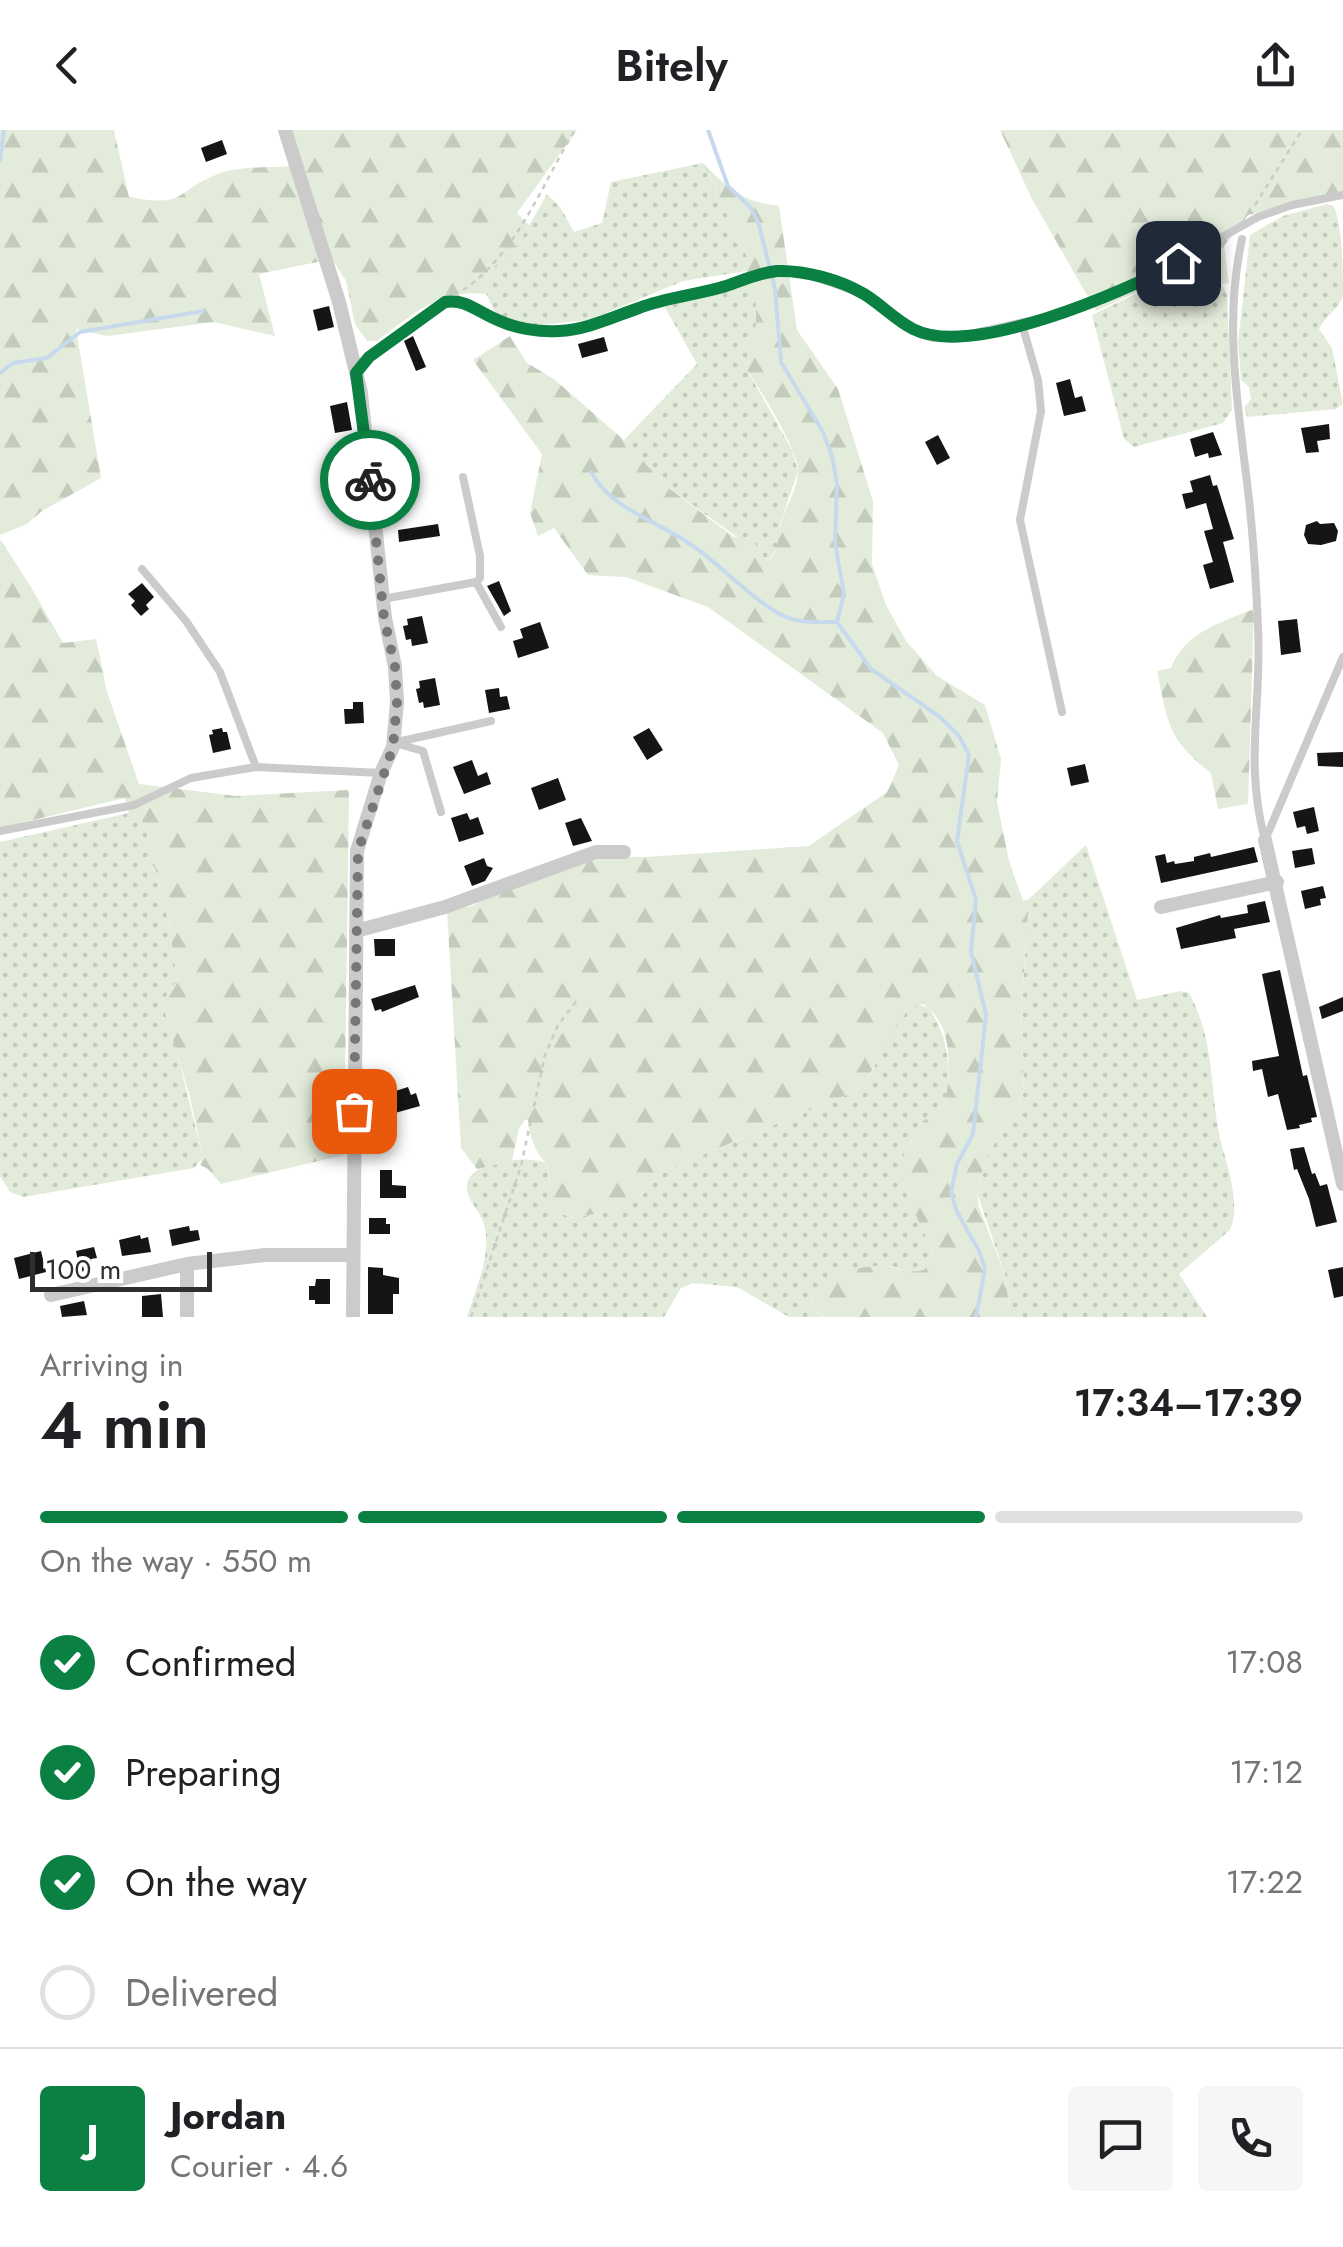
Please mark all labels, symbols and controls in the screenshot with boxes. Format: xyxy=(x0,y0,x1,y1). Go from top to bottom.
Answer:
text: Bitely xyxy=(615,33,728,98)
icon: back xyxy=(40,38,95,93)
icon: share xyxy=(1248,38,1303,93)
pin xyxy=(1136,221,1221,306)
icon: home xyxy=(1151,236,1206,291)
courier xyxy=(320,430,420,530)
icon: bike xyxy=(343,453,398,508)
pin xyxy=(312,1069,397,1154)
icon: bag xyxy=(327,1084,382,1139)
scale bar xyxy=(30,1247,212,1292)
text: 100 m xyxy=(45,1249,121,1290)
text: Arriving in xyxy=(40,1342,184,1388)
text: 17:34–17:39 xyxy=(1074,1375,1303,1430)
text: 4 min xyxy=(40,1378,209,1472)
text: On the way · 550 m xyxy=(40,1538,312,1584)
icon: check xyxy=(40,1635,95,1690)
text: Confirmed xyxy=(125,1635,296,1690)
text: 17:08 xyxy=(1226,1639,1303,1685)
icon: check xyxy=(40,1745,95,1800)
text: Preparing xyxy=(125,1745,282,1800)
text: 17:12 xyxy=(1230,1749,1303,1795)
icon: check xyxy=(40,1855,95,1910)
text: On the way xyxy=(125,1855,307,1910)
text: 17:22 xyxy=(1226,1859,1303,1905)
text: Delivered xyxy=(125,1965,278,2020)
button: chat xyxy=(1068,2086,1173,2191)
button: phone xyxy=(1198,2086,1303,2191)
text: Jordan xyxy=(170,2088,286,2143)
text: J xyxy=(86,2111,99,2166)
text: Courier · 4.6 xyxy=(170,2143,348,2189)

